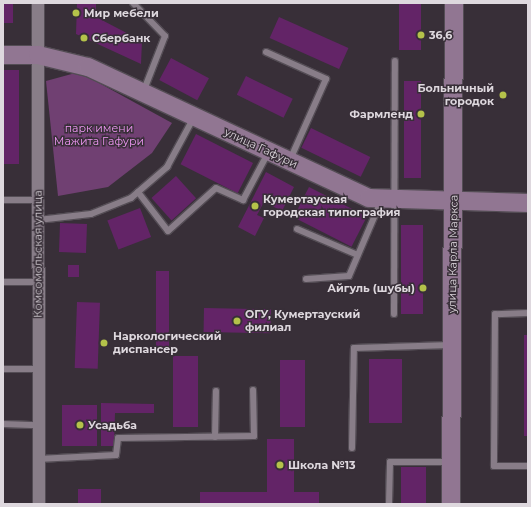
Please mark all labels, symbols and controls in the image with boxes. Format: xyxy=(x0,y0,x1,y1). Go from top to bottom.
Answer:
place label: Мир мебели xyxy=(84,6,159,20)
marker: Мир мебели xyxy=(71,8,81,18)
place label: 36,6 xyxy=(429,28,452,42)
marker: 36,6 xyxy=(416,30,426,40)
place label: Сбербанк xyxy=(92,31,150,45)
marker: Сбербанк xyxy=(79,33,89,43)
place label: Больничный городок xyxy=(417,82,494,108)
marker: Больничный городок xyxy=(497,89,509,101)
place label: Фармленд xyxy=(350,107,413,121)
marker: Фармленд xyxy=(416,109,426,119)
park label: парк имени Мажита Гафури xyxy=(54,122,144,148)
street label: улица Гафури xyxy=(222,125,300,171)
street label: Комсомольская улица xyxy=(31,190,45,318)
place label: Кумертауская городская типография xyxy=(263,193,401,219)
street label: улица Карла Маркса xyxy=(445,195,461,313)
marker: Кумертауская городская типография xyxy=(250,201,260,211)
place label: Айгуль (шубы) xyxy=(327,281,415,295)
marker: Айгуль (шубы) xyxy=(418,283,428,293)
place label: ОГУ, Кумертауский филиал xyxy=(245,308,360,334)
marker: ОГУ, Кумертауский филиал xyxy=(232,316,242,326)
place label: Наркологический диспансер xyxy=(113,330,221,356)
marker: Наркологический диспансер xyxy=(98,337,110,349)
place label: Усадьба xyxy=(88,418,137,432)
marker: Усадьба xyxy=(75,420,85,430)
place label: Школа №13 xyxy=(288,458,356,472)
marker: Школа №13 xyxy=(275,460,285,470)

